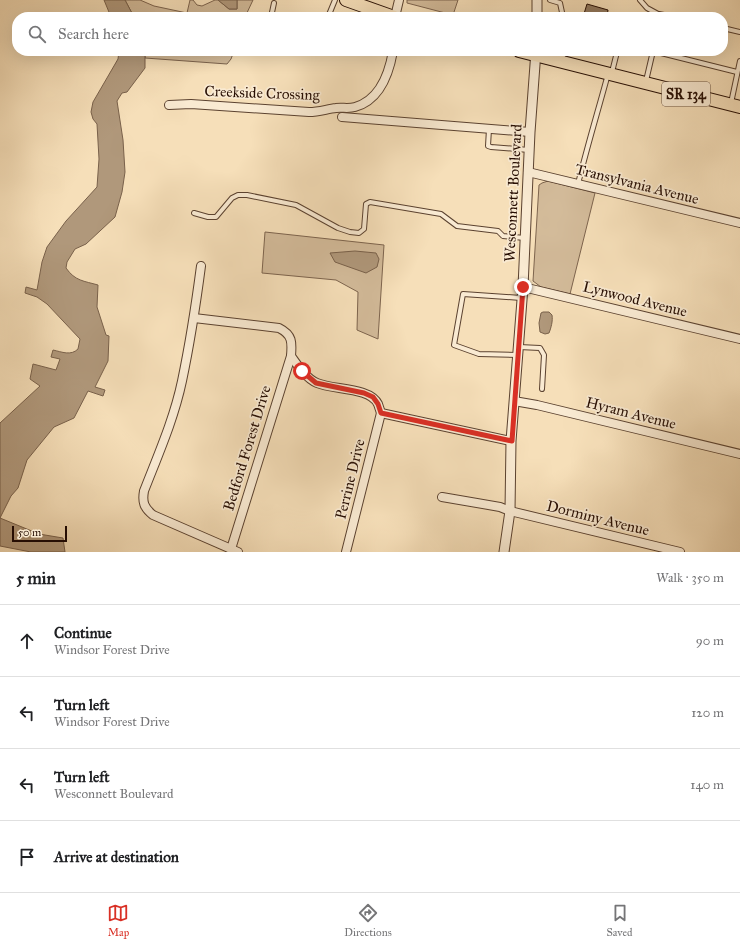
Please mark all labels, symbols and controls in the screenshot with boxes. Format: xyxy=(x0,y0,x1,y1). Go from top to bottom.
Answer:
search box xyxy=(12,12,728,56)
icon: search xyxy=(26,23,48,45)
text: Search here xyxy=(58,25,129,43)
street label: Creekside Crossing xyxy=(204,82,321,104)
road number: SR 134 xyxy=(662,82,710,106)
street label: Wesconnett Boulevard xyxy=(500,123,526,262)
street label: Transylvania Avenue xyxy=(573,160,701,208)
street label: Lynwood Avenue xyxy=(581,277,689,321)
route end xyxy=(514,278,532,296)
route start xyxy=(293,362,311,380)
street label: Bedford Forest Drive xyxy=(219,383,275,513)
street label: Hyram Avenue xyxy=(584,393,678,433)
street label: Perrine Drive xyxy=(331,437,369,521)
street label: Dorminy Avenue xyxy=(545,497,651,539)
scale bar xyxy=(12,524,67,543)
text: 50 m xyxy=(18,526,41,539)
text: 5 min xyxy=(16,568,56,589)
text: Walk · 350 m xyxy=(656,570,724,586)
text: Continue xyxy=(54,624,112,642)
icon: ahead xyxy=(16,630,38,652)
text: 90 m xyxy=(696,633,724,649)
text: Windsor Forest Drive xyxy=(54,642,170,658)
text: Turn left xyxy=(54,696,110,714)
icon: left xyxy=(16,702,38,724)
text: 120 m xyxy=(691,705,724,721)
text: Windsor Forest Drive xyxy=(54,714,170,730)
text: Turn left xyxy=(54,768,110,786)
icon: left xyxy=(16,774,38,796)
text: 140 m xyxy=(690,777,724,793)
text: Wesconnett Boulevard xyxy=(54,786,174,802)
icon: arrive xyxy=(16,846,38,868)
text: Arrive at destination xyxy=(54,848,179,866)
tab: Map xyxy=(107,902,129,939)
tab: Directions xyxy=(344,902,392,939)
tab: Saved xyxy=(606,902,633,939)

